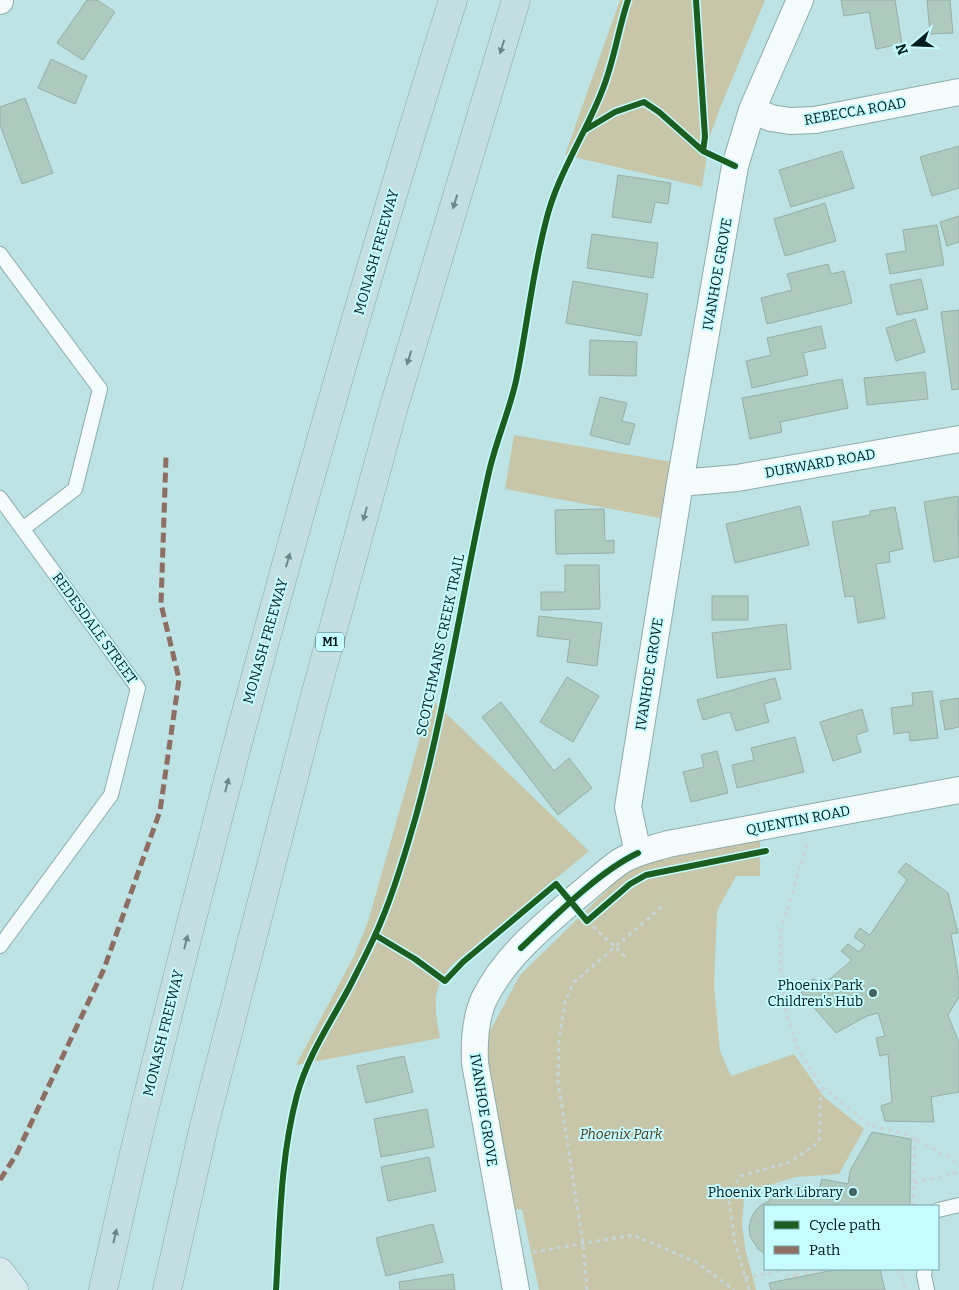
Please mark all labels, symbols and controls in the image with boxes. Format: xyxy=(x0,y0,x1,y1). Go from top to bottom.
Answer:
north arrow xyxy=(889,20,939,70)
one-way arrow xyxy=(497,39,505,54)
text: N xyxy=(892,41,912,57)
street label: REBECCA ROAD xyxy=(803,94,907,129)
street label: MONASH FREEWAY xyxy=(350,187,403,317)
one-way arrow xyxy=(451,195,459,210)
street label: IVANHOE GROVE xyxy=(699,217,736,332)
one-way arrow xyxy=(404,351,412,366)
street label: DURWARD ROAD xyxy=(763,445,877,482)
one-way arrow xyxy=(360,507,368,522)
street label: SCOTCHMANS CREEK TRAIL xyxy=(413,552,468,738)
one-way arrow xyxy=(284,553,292,568)
street label: REDESDALE STREET xyxy=(49,569,141,687)
street label: MONASH FREEWAY xyxy=(239,576,292,706)
street label: IVANHOE GROVE xyxy=(632,617,667,732)
road number: M1 xyxy=(316,632,344,652)
one-way arrow xyxy=(223,777,231,792)
street label: QUENTIN ROAD xyxy=(745,802,852,839)
one-way arrow xyxy=(182,935,190,950)
street label: MONASH FREEWAY xyxy=(140,968,187,1098)
place label: Phoenix Park Children's Hub xyxy=(768,977,863,1010)
marker: Phoenix Park Children's Hub xyxy=(867,987,879,999)
street label: IVANHOE GROVE xyxy=(466,1053,501,1168)
park label: Phoenix Park xyxy=(580,1126,663,1143)
place label: Phoenix Park Library xyxy=(708,1184,844,1201)
marker: Phoenix Park Library xyxy=(847,1186,859,1198)
legend xyxy=(764,1205,939,1270)
text: Cycle path xyxy=(809,1216,881,1234)
one-way arrow xyxy=(111,1229,119,1244)
text: Path xyxy=(809,1241,841,1259)

